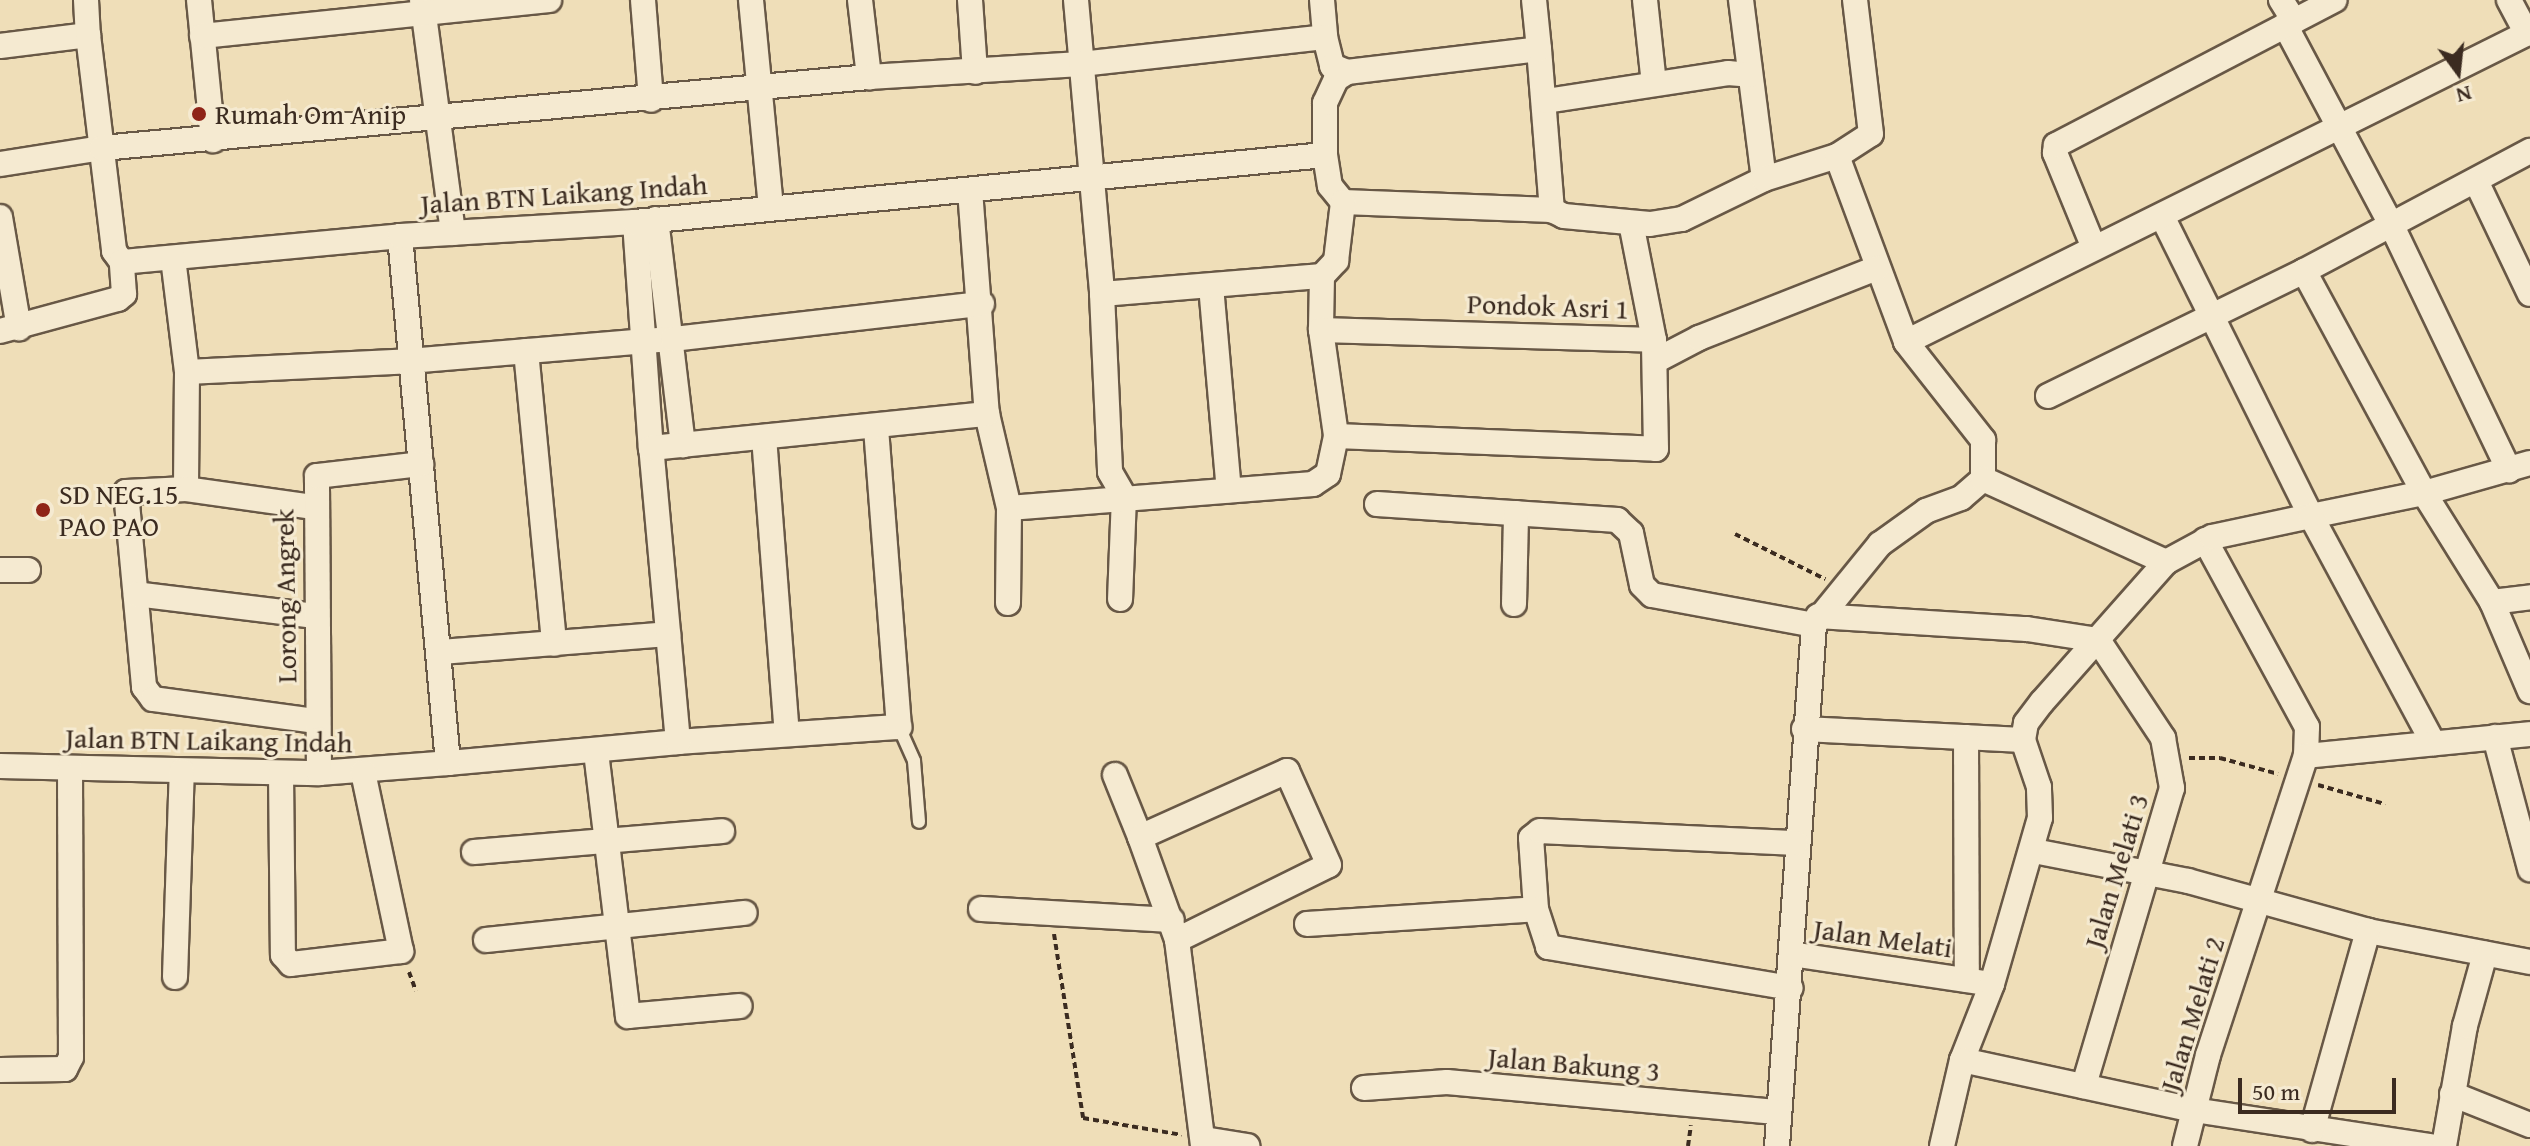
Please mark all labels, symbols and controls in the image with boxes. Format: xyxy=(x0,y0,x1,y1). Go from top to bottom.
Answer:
north arrow xyxy=(2418,32,2498,112)
text: N xyxy=(2453,78,2475,113)
place label: Rumah Om Anip xyxy=(215,97,406,131)
marker: Rumah Om Anip xyxy=(190,105,208,123)
street label: Jalan BTN Laikang Indah xyxy=(420,167,708,221)
street label: Pondok Asri 1 xyxy=(1467,286,1629,326)
place label: SD NEG.15 PAO PAO xyxy=(59,477,179,543)
marker: SD NEG.15 PAO PAO xyxy=(34,501,52,519)
street label: Lorong Angrek xyxy=(267,509,303,683)
street label: Jalan BTN Laikang Indah xyxy=(65,721,353,759)
street label: Jalan Melati 3 xyxy=(2077,790,2155,952)
street label: Jalan Melati xyxy=(1811,912,1955,964)
street label: Jalan Melati 2 xyxy=(2153,933,2231,1095)
street label: Jalan Bakung 3 xyxy=(1486,1040,1662,1088)
scale bar xyxy=(2242,1062,2400,1112)
text: 50 m xyxy=(2252,1074,2300,1109)

